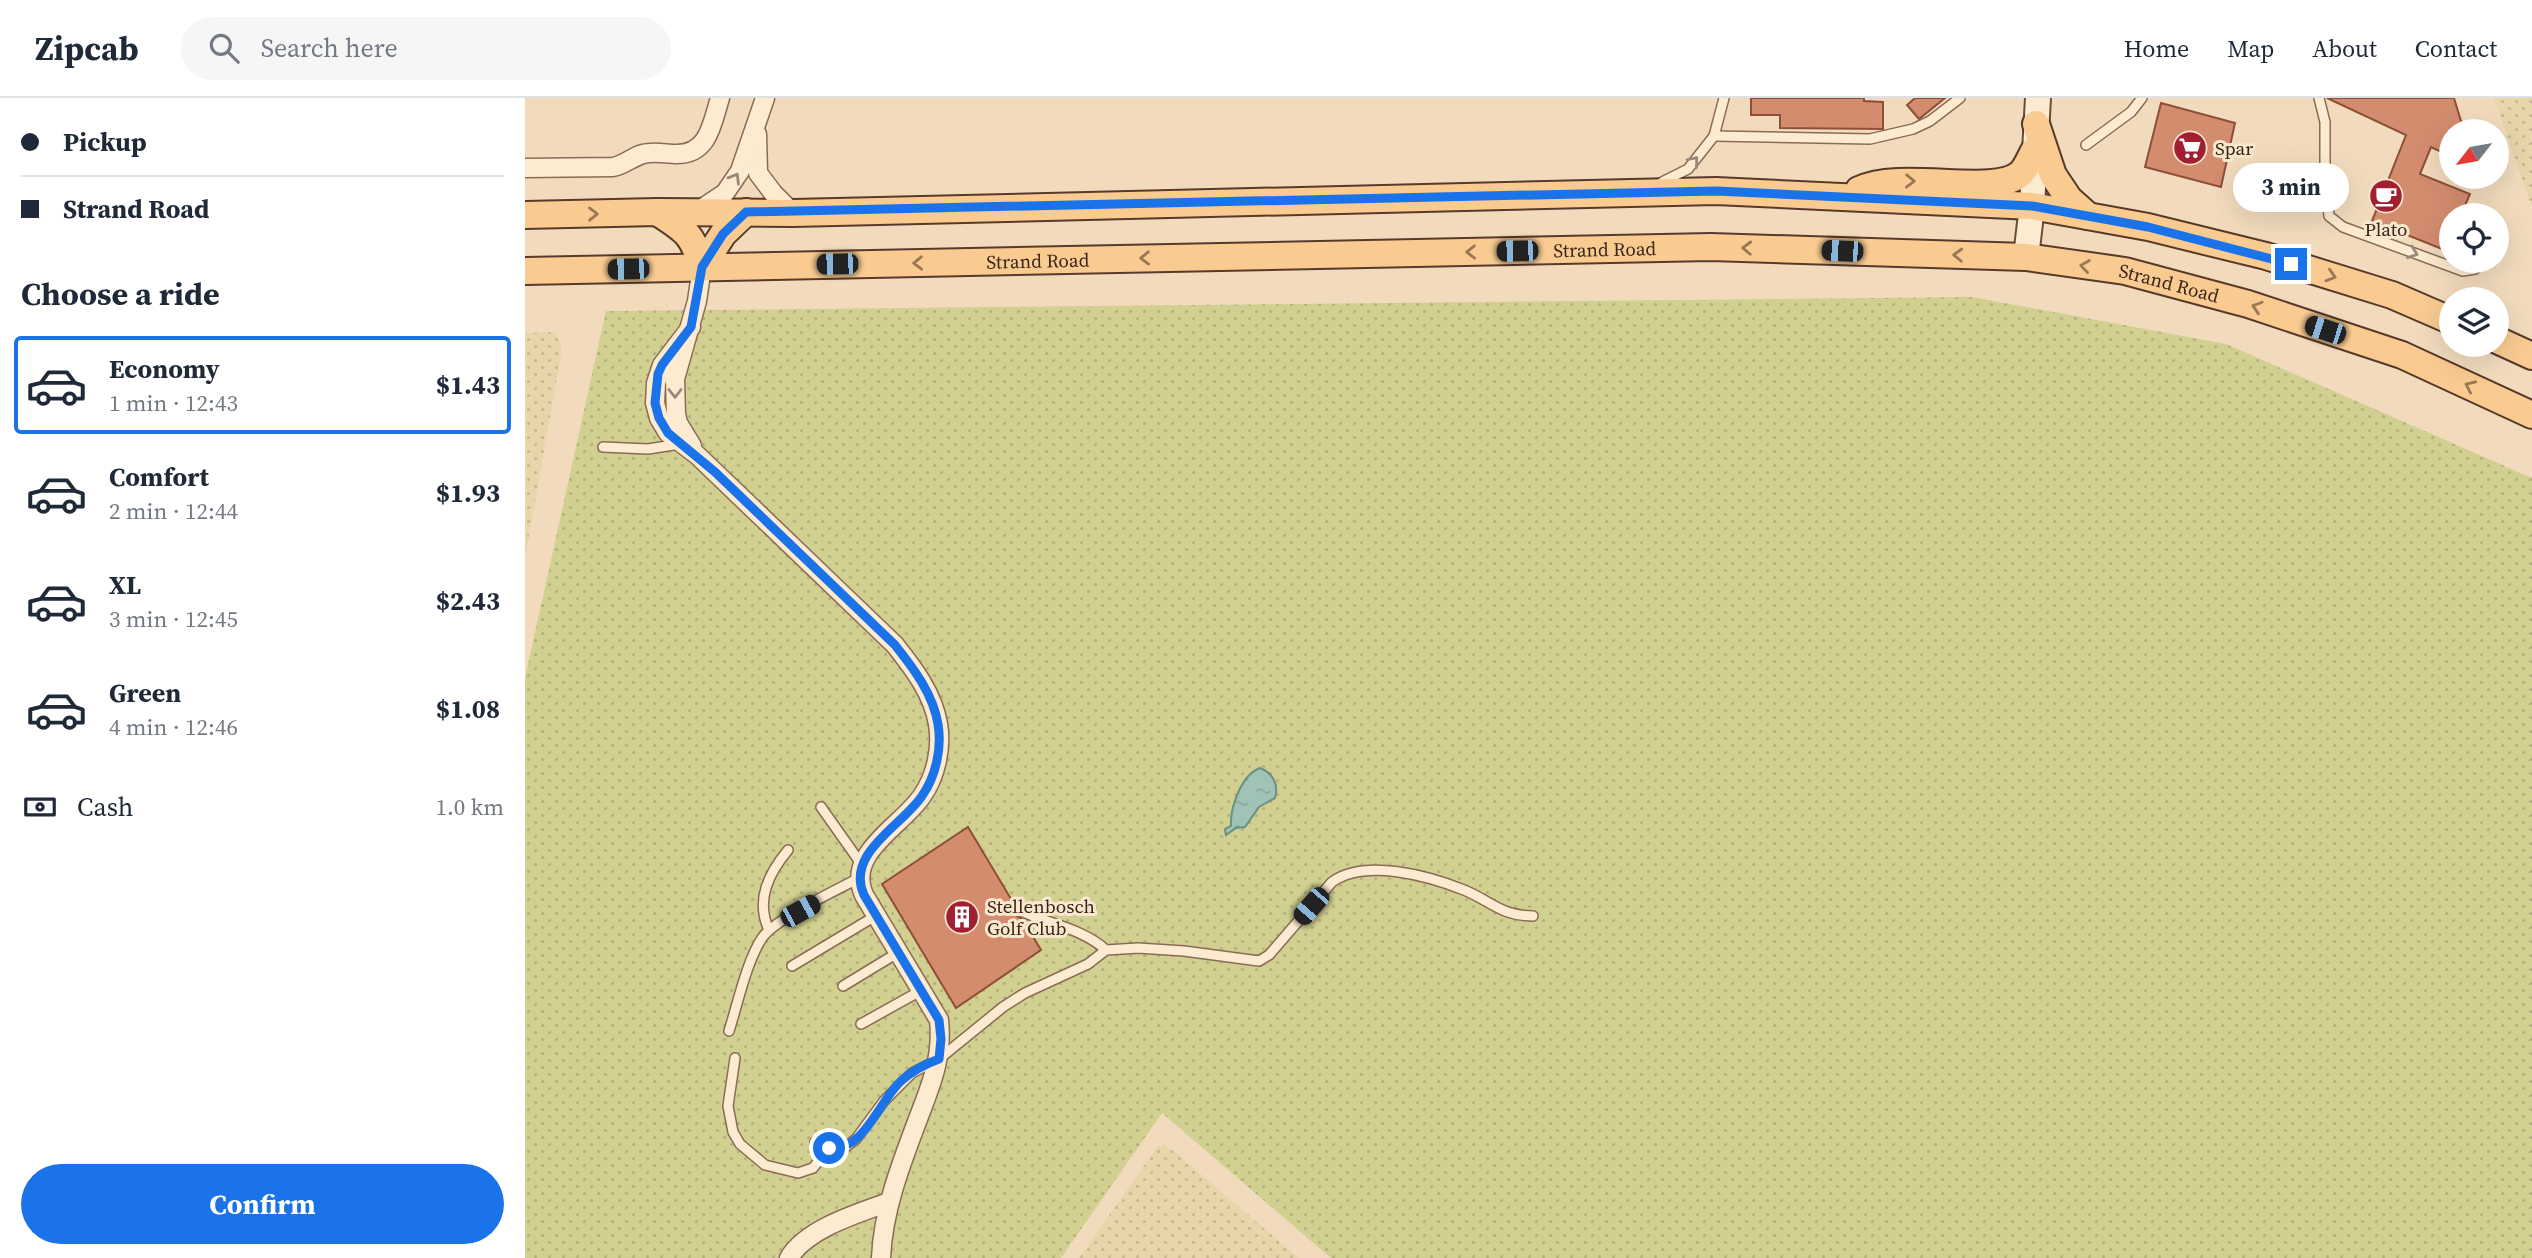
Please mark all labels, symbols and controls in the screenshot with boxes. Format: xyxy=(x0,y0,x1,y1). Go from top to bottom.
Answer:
search box xyxy=(181,17,671,80)
text: Zipcab xyxy=(35,26,139,71)
icon: search xyxy=(205,29,243,67)
text: Search here xyxy=(261,30,398,66)
text: Home xyxy=(2124,32,2189,65)
text: Map xyxy=(2227,32,2274,65)
text: About xyxy=(2312,32,2377,65)
text: Contact xyxy=(2415,32,2497,65)
north arrow xyxy=(2439,119,2509,189)
map controls xyxy=(2439,119,2509,357)
text: Pickup xyxy=(63,124,147,160)
supermarket icon: Spar xyxy=(2171,129,2209,167)
place label: Spar xyxy=(2215,135,2253,161)
one-way arrow xyxy=(1686,156,1699,168)
callout: 3 min xyxy=(2233,162,2349,212)
text: 3 min xyxy=(2261,171,2321,203)
one-way arrow xyxy=(727,172,740,185)
one-way arrow xyxy=(1905,174,1916,189)
cafe icon: Plato xyxy=(2367,177,2405,215)
text: Strand Road xyxy=(63,191,209,227)
button: locate xyxy=(2439,203,2509,273)
one-way arrow xyxy=(588,206,599,221)
place label: Plato xyxy=(2365,216,2407,242)
street label: Strand Road xyxy=(1553,235,1657,263)
car xyxy=(1496,240,1539,262)
car xyxy=(1821,240,1864,262)
one-way arrow xyxy=(1742,241,1753,256)
one-way arrow xyxy=(1465,244,1476,260)
one-way arrow xyxy=(2407,245,2419,259)
street label: Strand Road xyxy=(986,247,1090,275)
one-way arrow xyxy=(1952,248,1963,263)
route end xyxy=(2275,248,2307,280)
one-way arrow xyxy=(1139,251,1150,266)
car xyxy=(816,253,859,275)
one-way arrow xyxy=(912,255,922,271)
street label: Strand Road xyxy=(2117,257,2222,309)
car xyxy=(607,258,650,280)
one-way arrow xyxy=(2080,258,2091,273)
one-way arrow xyxy=(2324,268,2336,283)
text: Choose a ride xyxy=(21,272,220,316)
button: layers xyxy=(2439,287,2509,357)
one-way arrow xyxy=(2251,301,2263,316)
car xyxy=(2302,314,2349,346)
text: Economy xyxy=(109,351,220,387)
icon: car xyxy=(25,354,88,417)
text: $1.43 xyxy=(436,367,500,403)
one-way arrow xyxy=(2465,380,2477,394)
text: 1 min · 12:43 xyxy=(109,387,238,419)
one-way arrow xyxy=(667,388,683,398)
text: Comfort xyxy=(109,459,209,495)
icon: car xyxy=(25,462,88,525)
text: $1.93 xyxy=(436,475,500,511)
text: 2 min · 12:44 xyxy=(109,495,238,527)
text: XL xyxy=(109,567,141,603)
icon: car xyxy=(25,570,88,633)
text: $2.43 xyxy=(436,583,500,619)
text: 3 min · 12:45 xyxy=(109,603,238,635)
text: Green xyxy=(109,675,181,711)
icon: car xyxy=(25,678,88,741)
text: $1.08 xyxy=(436,691,500,727)
text: 4 min · 12:46 xyxy=(109,711,238,743)
icon: cash xyxy=(21,788,59,826)
text: Cash xyxy=(77,789,133,825)
text: 1.0 km xyxy=(435,791,504,823)
car xyxy=(1290,883,1333,929)
car xyxy=(777,892,824,930)
place label: Stellenbosch Golf Club xyxy=(987,893,1095,941)
building icon: Stellenbosch Golf Club xyxy=(943,898,981,936)
route start xyxy=(813,1132,845,1164)
button: Confirm xyxy=(21,1164,504,1244)

